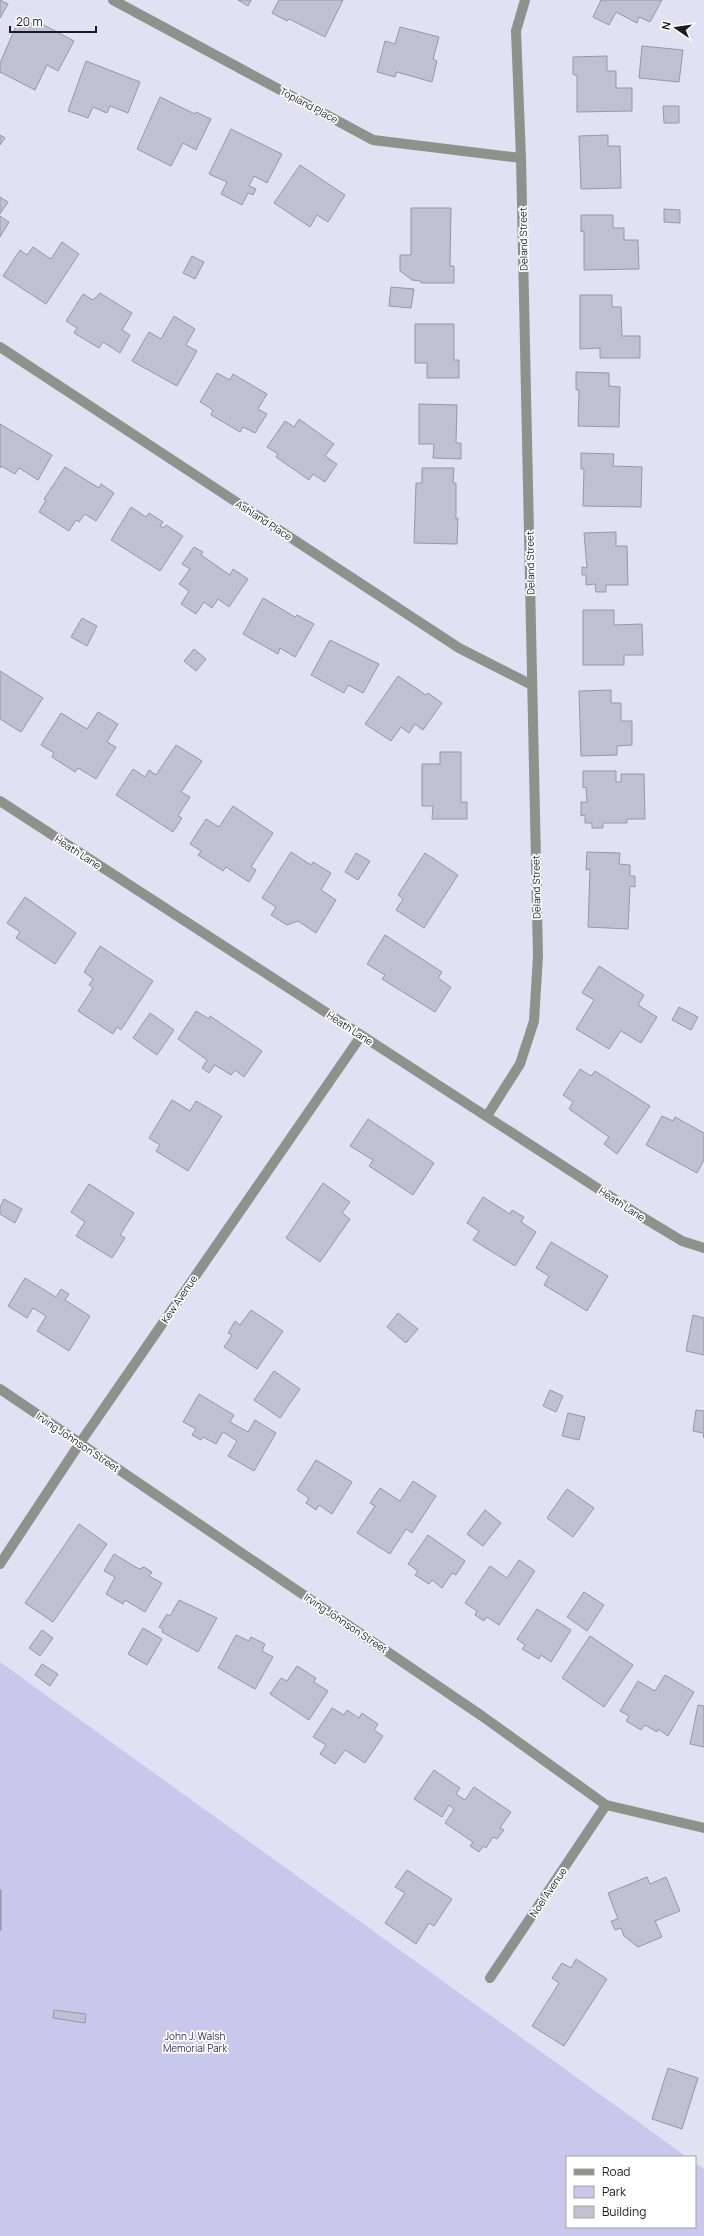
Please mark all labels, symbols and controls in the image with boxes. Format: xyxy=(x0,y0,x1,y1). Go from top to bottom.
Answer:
scale bar xyxy=(10,8,96,34)
north arrow xyxy=(656,8,696,48)
text: 20 m xyxy=(16,13,43,30)
text: N xyxy=(658,20,674,31)
street label: Topland Place xyxy=(278,84,341,126)
street label: Deland Street xyxy=(515,207,531,271)
street label: Ashland Place xyxy=(233,497,295,543)
street label: Deland Street xyxy=(522,531,538,595)
street label: Heath Lane xyxy=(52,832,104,872)
street label: Deland Street xyxy=(528,855,544,919)
street label: Heath Lane xyxy=(324,1008,376,1048)
street label: Heath Lane xyxy=(596,1184,648,1224)
street label: Kew Avenue xyxy=(158,1272,200,1326)
street label: Irving Johnson Street xyxy=(33,1409,123,1475)
street label: Irving Johnson Street xyxy=(301,1590,391,1656)
street label: Noel Avenue xyxy=(526,1864,570,1920)
park label: John J. Walsh Memorial Park xyxy=(163,2029,228,2055)
legend xyxy=(566,2156,696,2228)
text: Road xyxy=(602,2163,630,2180)
text: Park xyxy=(602,2183,627,2200)
text: Building xyxy=(602,2203,646,2220)

